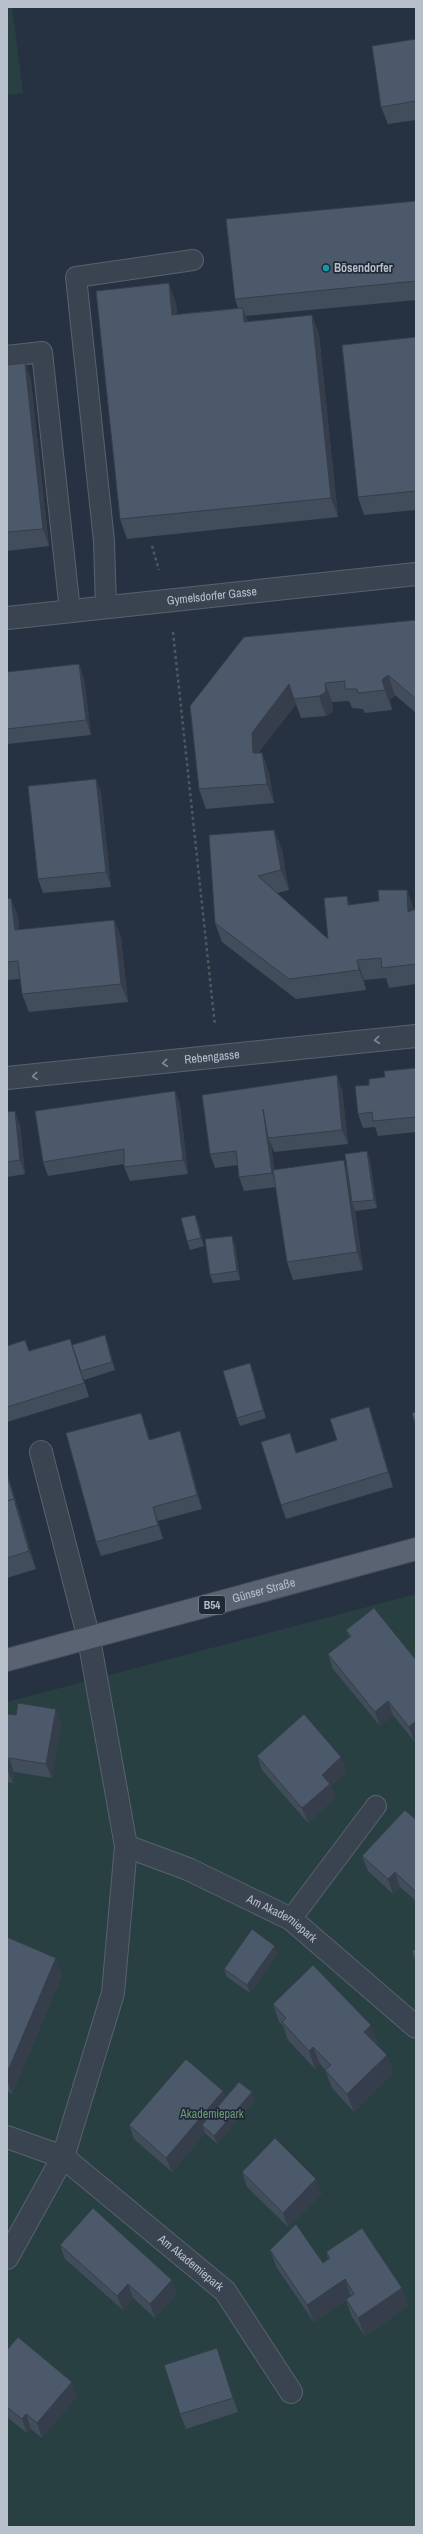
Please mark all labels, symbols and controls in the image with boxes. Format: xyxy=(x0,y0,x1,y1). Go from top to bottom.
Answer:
place label: Bösendorfer xyxy=(334,260,393,276)
marker: Bösendorfer xyxy=(321,263,331,273)
street label: Gymelsdorfer Gasse xyxy=(166,583,258,609)
one-way arrow xyxy=(374,1035,380,1044)
street label: Rebengasse xyxy=(184,1046,240,1068)
one-way arrow xyxy=(161,1059,168,1068)
one-way arrow xyxy=(32,1071,38,1080)
street label: Günser Straße xyxy=(230,1574,297,1607)
road number: B54 xyxy=(199,1596,225,1614)
street label: Am Akademiepark xyxy=(243,1890,321,1946)
park label: Akademiepark xyxy=(179,2106,244,2122)
street label: Am Akademiepark xyxy=(154,2230,227,2295)

